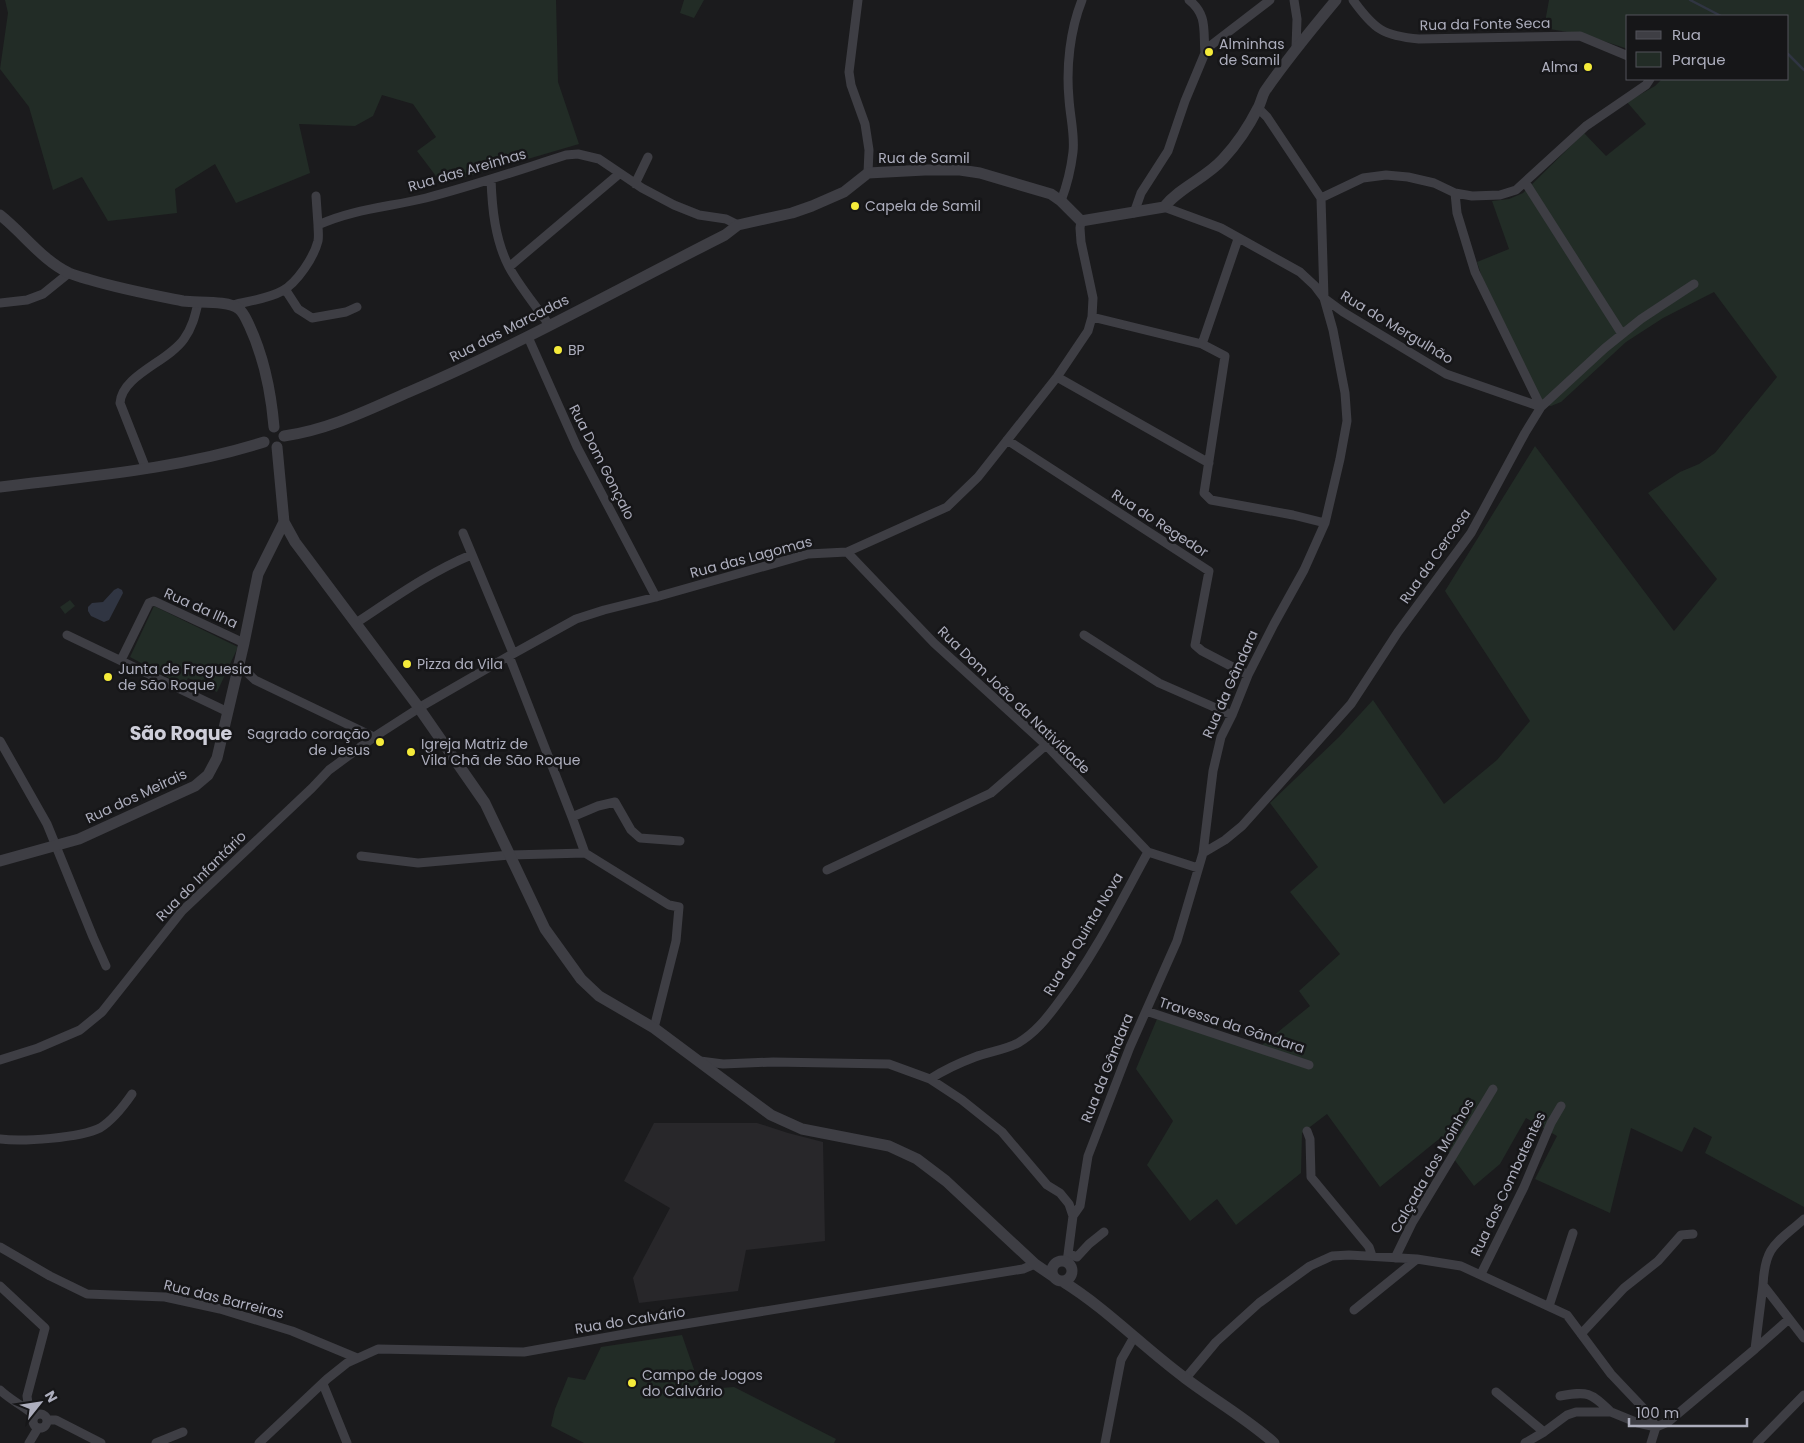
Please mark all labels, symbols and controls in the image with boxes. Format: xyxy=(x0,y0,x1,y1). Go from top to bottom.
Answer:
street label: Rua da Fonte Seca xyxy=(1419,13,1551,35)
legend xyxy=(1626,15,1789,80)
text: Rua xyxy=(1672,24,1701,45)
place label: Alminhas de Samil xyxy=(1219,34,1284,70)
marker: Alminhas de Samil xyxy=(1203,46,1215,58)
text: Parque xyxy=(1672,49,1725,70)
place label: Alma xyxy=(1541,57,1578,77)
marker: Alma xyxy=(1582,61,1594,73)
street label: Rua das Areinhas xyxy=(406,144,528,196)
street label: Rua de Samil xyxy=(878,148,970,168)
place label: Capela de Samil xyxy=(865,196,981,216)
marker: Capela de Samil xyxy=(849,200,861,212)
street label: Rua do Mergulhão xyxy=(1337,285,1457,369)
street label: Rua das Marcadas xyxy=(446,289,572,367)
place label: BP xyxy=(568,340,585,360)
marker: BP xyxy=(552,344,564,356)
street label: Rua Dom Gonçalo xyxy=(564,401,640,523)
street label: Rua do Regedor xyxy=(1108,484,1212,562)
street label: Rua da Cercosa xyxy=(1395,504,1475,608)
street label: Rua das Lagomas xyxy=(688,531,814,583)
street label: Rua da Ilha xyxy=(161,583,241,633)
street label: Rua Dom João da Natividade xyxy=(933,622,1095,779)
street label: Rua da Gândara xyxy=(1197,627,1263,741)
place label: Pizza da Vila xyxy=(417,654,503,674)
marker: Pizza da Vila xyxy=(401,658,413,670)
place label: Junta de Freguesia de São Roque xyxy=(118,659,252,695)
marker: Junta de Freguesia de São Roque xyxy=(102,671,114,683)
district label: São Roque xyxy=(130,720,233,747)
place label: Sagrado coração de Jesus xyxy=(247,724,370,760)
place label: Igreja Matriz de Vila Chã de São Roque xyxy=(421,734,581,770)
marker: Sagrado coração de Jesus xyxy=(374,736,386,748)
marker: Igreja Matriz de Vila Chã de São Roque xyxy=(405,746,417,758)
street label: Rua dos Meirais xyxy=(82,764,190,828)
street label: Rua do Infantário xyxy=(151,826,251,926)
street label: Rua da Quinta Nova xyxy=(1038,869,1128,999)
street label: Travessa da Gândara xyxy=(1157,992,1307,1058)
street label: Rua da Gândara xyxy=(1076,1010,1138,1126)
street label: Calçada dos Moinhos xyxy=(1385,1095,1479,1237)
street label: Rua dos Combatentes xyxy=(1466,1109,1550,1259)
street label: Rua das Barreiras xyxy=(162,1274,286,1324)
street label: Rua do Calvário xyxy=(573,1301,687,1339)
place label: Campo de Jogos do Calvário xyxy=(642,1365,763,1401)
marker: Campo de Jogos do Calvário xyxy=(626,1377,638,1389)
north arrow xyxy=(15,1378,65,1428)
text: N xyxy=(40,1387,63,1406)
scale bar xyxy=(1629,1396,1746,1428)
text: 100 m xyxy=(1636,1402,1679,1423)

